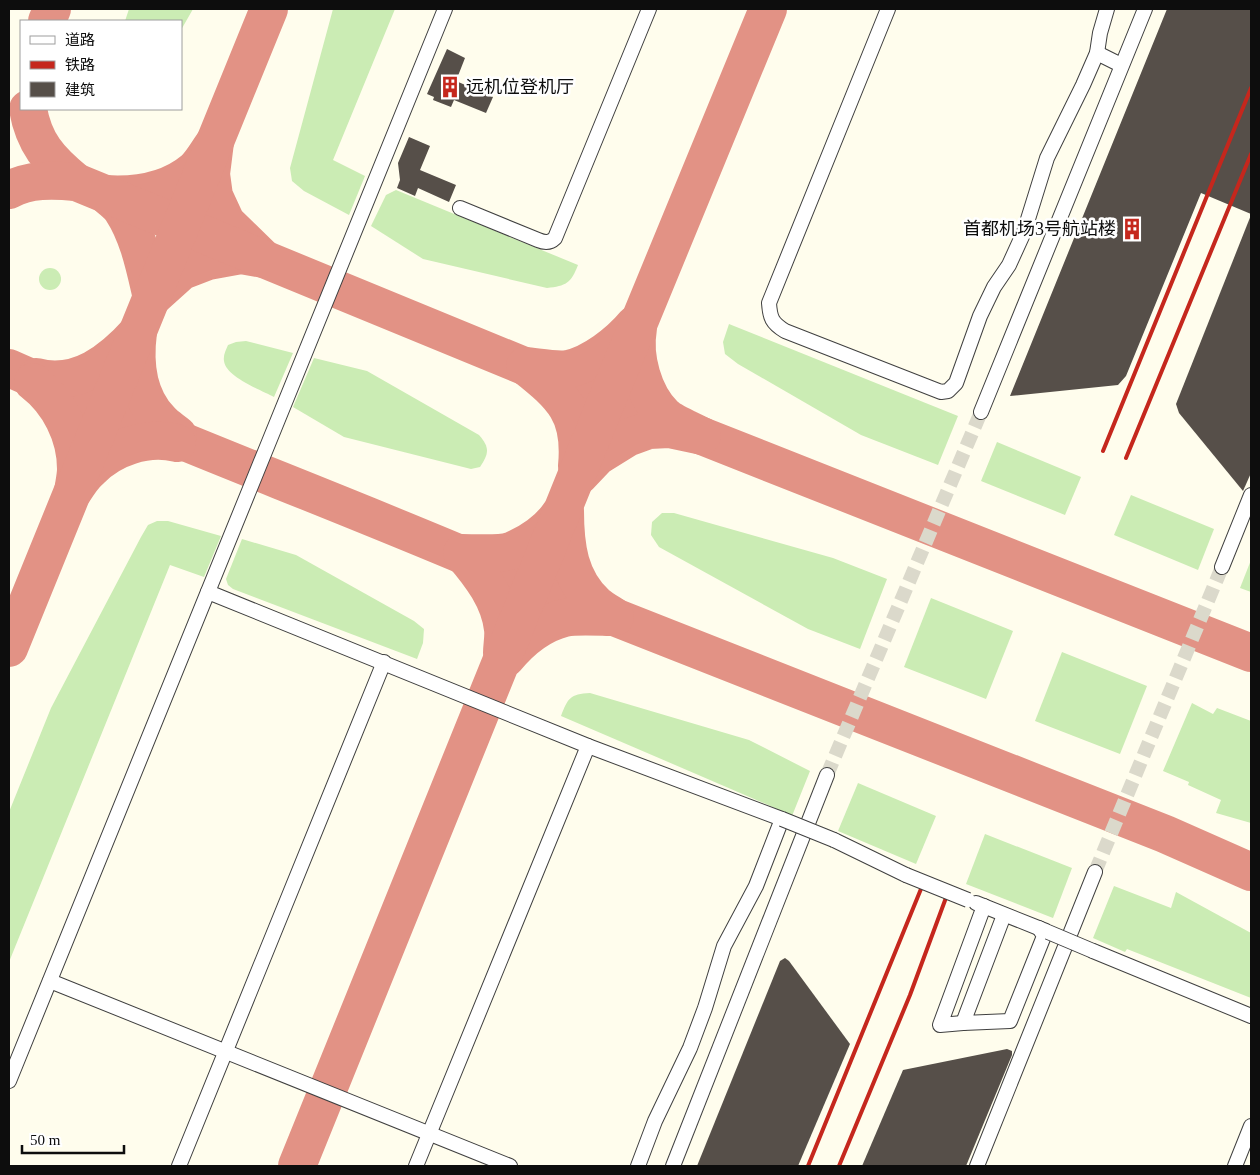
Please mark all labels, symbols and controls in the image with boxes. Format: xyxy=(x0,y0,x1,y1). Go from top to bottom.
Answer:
legend xyxy=(20,20,182,110)
text: 道路 xyxy=(65,32,95,48)
text: 铁路 xyxy=(65,57,95,73)
building icon: 远机位登机厅 xyxy=(437,74,463,100)
place label: 远机位登机厅 xyxy=(466,77,574,97)
text: 建筑 xyxy=(65,82,95,98)
building icon: 首都机场3号航站楼 xyxy=(1119,216,1145,242)
place label: 首都机场3号航站楼 xyxy=(963,219,1116,239)
scale bar xyxy=(22,1122,125,1154)
text: 50 m xyxy=(30,1132,61,1148)

